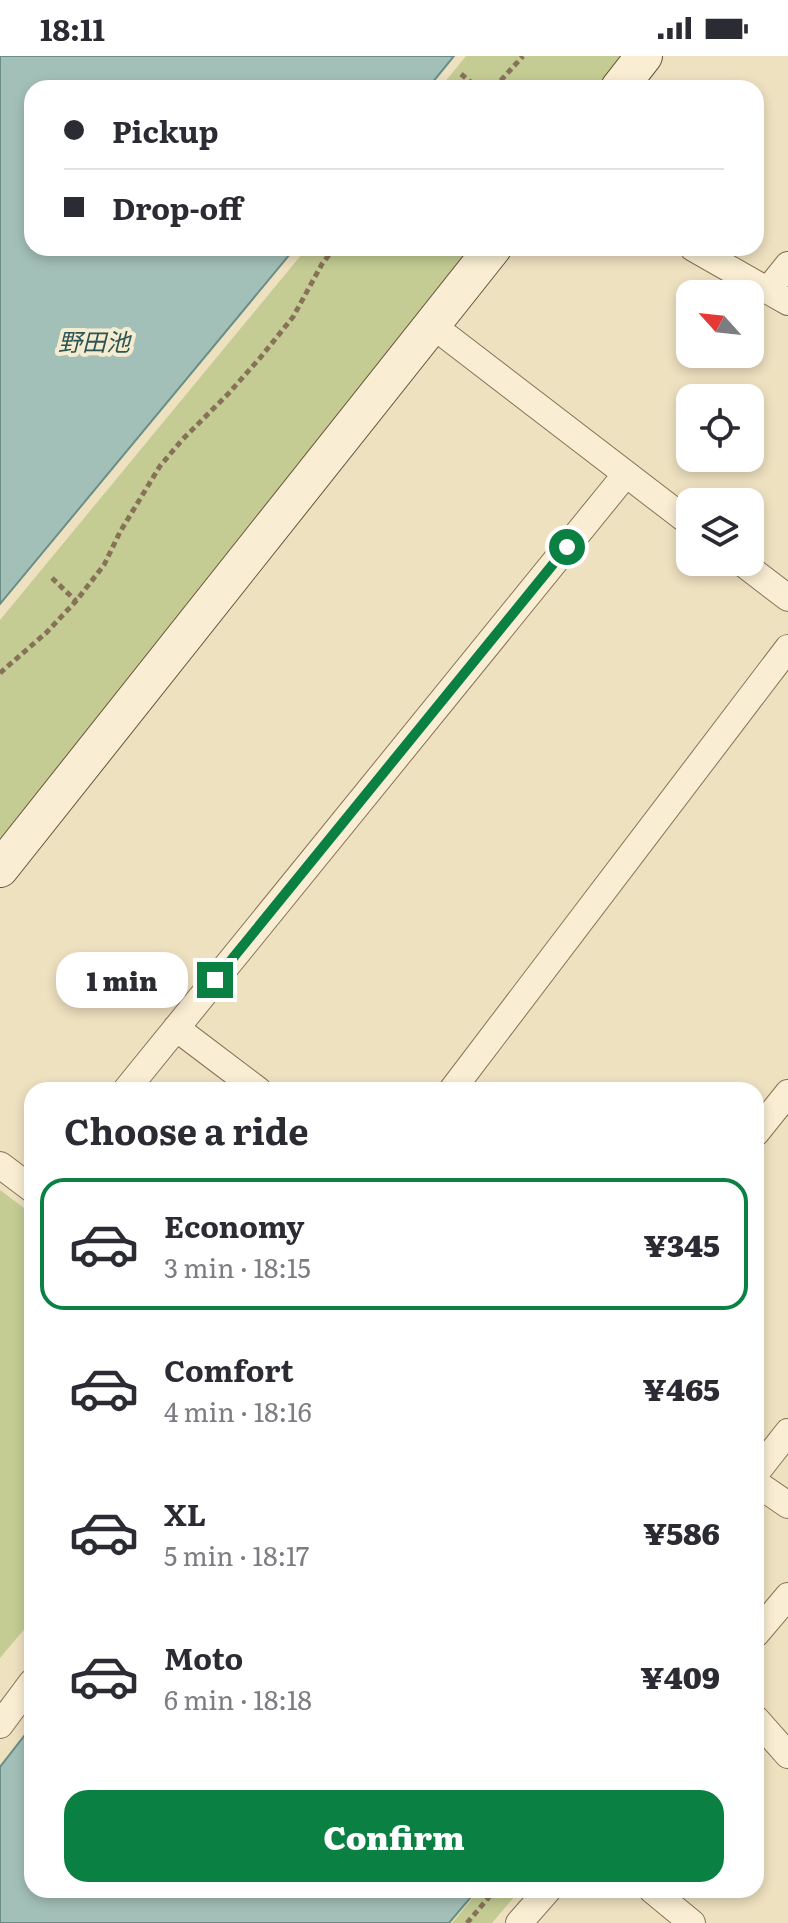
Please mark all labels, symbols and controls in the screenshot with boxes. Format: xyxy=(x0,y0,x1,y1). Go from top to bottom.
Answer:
text: 18:11 xyxy=(40,6,105,50)
text: Pickup xyxy=(112,108,219,152)
text: Drop-off xyxy=(112,185,242,229)
north arrow xyxy=(676,280,764,368)
map controls xyxy=(676,280,764,576)
water label: 野田池 xyxy=(58,323,132,358)
button: locate xyxy=(676,384,764,472)
button: layers xyxy=(676,488,764,576)
route start xyxy=(549,529,585,565)
callout: 1 min xyxy=(55,952,187,1008)
text: 1 min xyxy=(87,960,157,999)
route end xyxy=(197,962,233,998)
text: Choose a ride xyxy=(64,1103,309,1156)
text: Economy xyxy=(164,1203,304,1247)
icon: car xyxy=(68,1208,140,1280)
text: ¥345 xyxy=(644,1222,720,1266)
text: 3 min · 18:15 xyxy=(164,1247,311,1286)
text: Comfort xyxy=(164,1347,294,1391)
icon: car xyxy=(68,1352,140,1424)
text: ¥465 xyxy=(643,1366,720,1410)
text: 4 min · 18:16 xyxy=(164,1391,312,1430)
text: XL xyxy=(164,1491,206,1535)
icon: car xyxy=(68,1496,140,1568)
text: ¥586 xyxy=(643,1510,720,1554)
text: 5 min · 18:17 xyxy=(164,1535,309,1574)
text: Moto xyxy=(164,1635,243,1679)
icon: car xyxy=(68,1640,140,1712)
text: ¥409 xyxy=(640,1654,720,1698)
text: 6 min · 18:18 xyxy=(164,1679,312,1718)
button: Confirm xyxy=(64,1790,724,1882)

